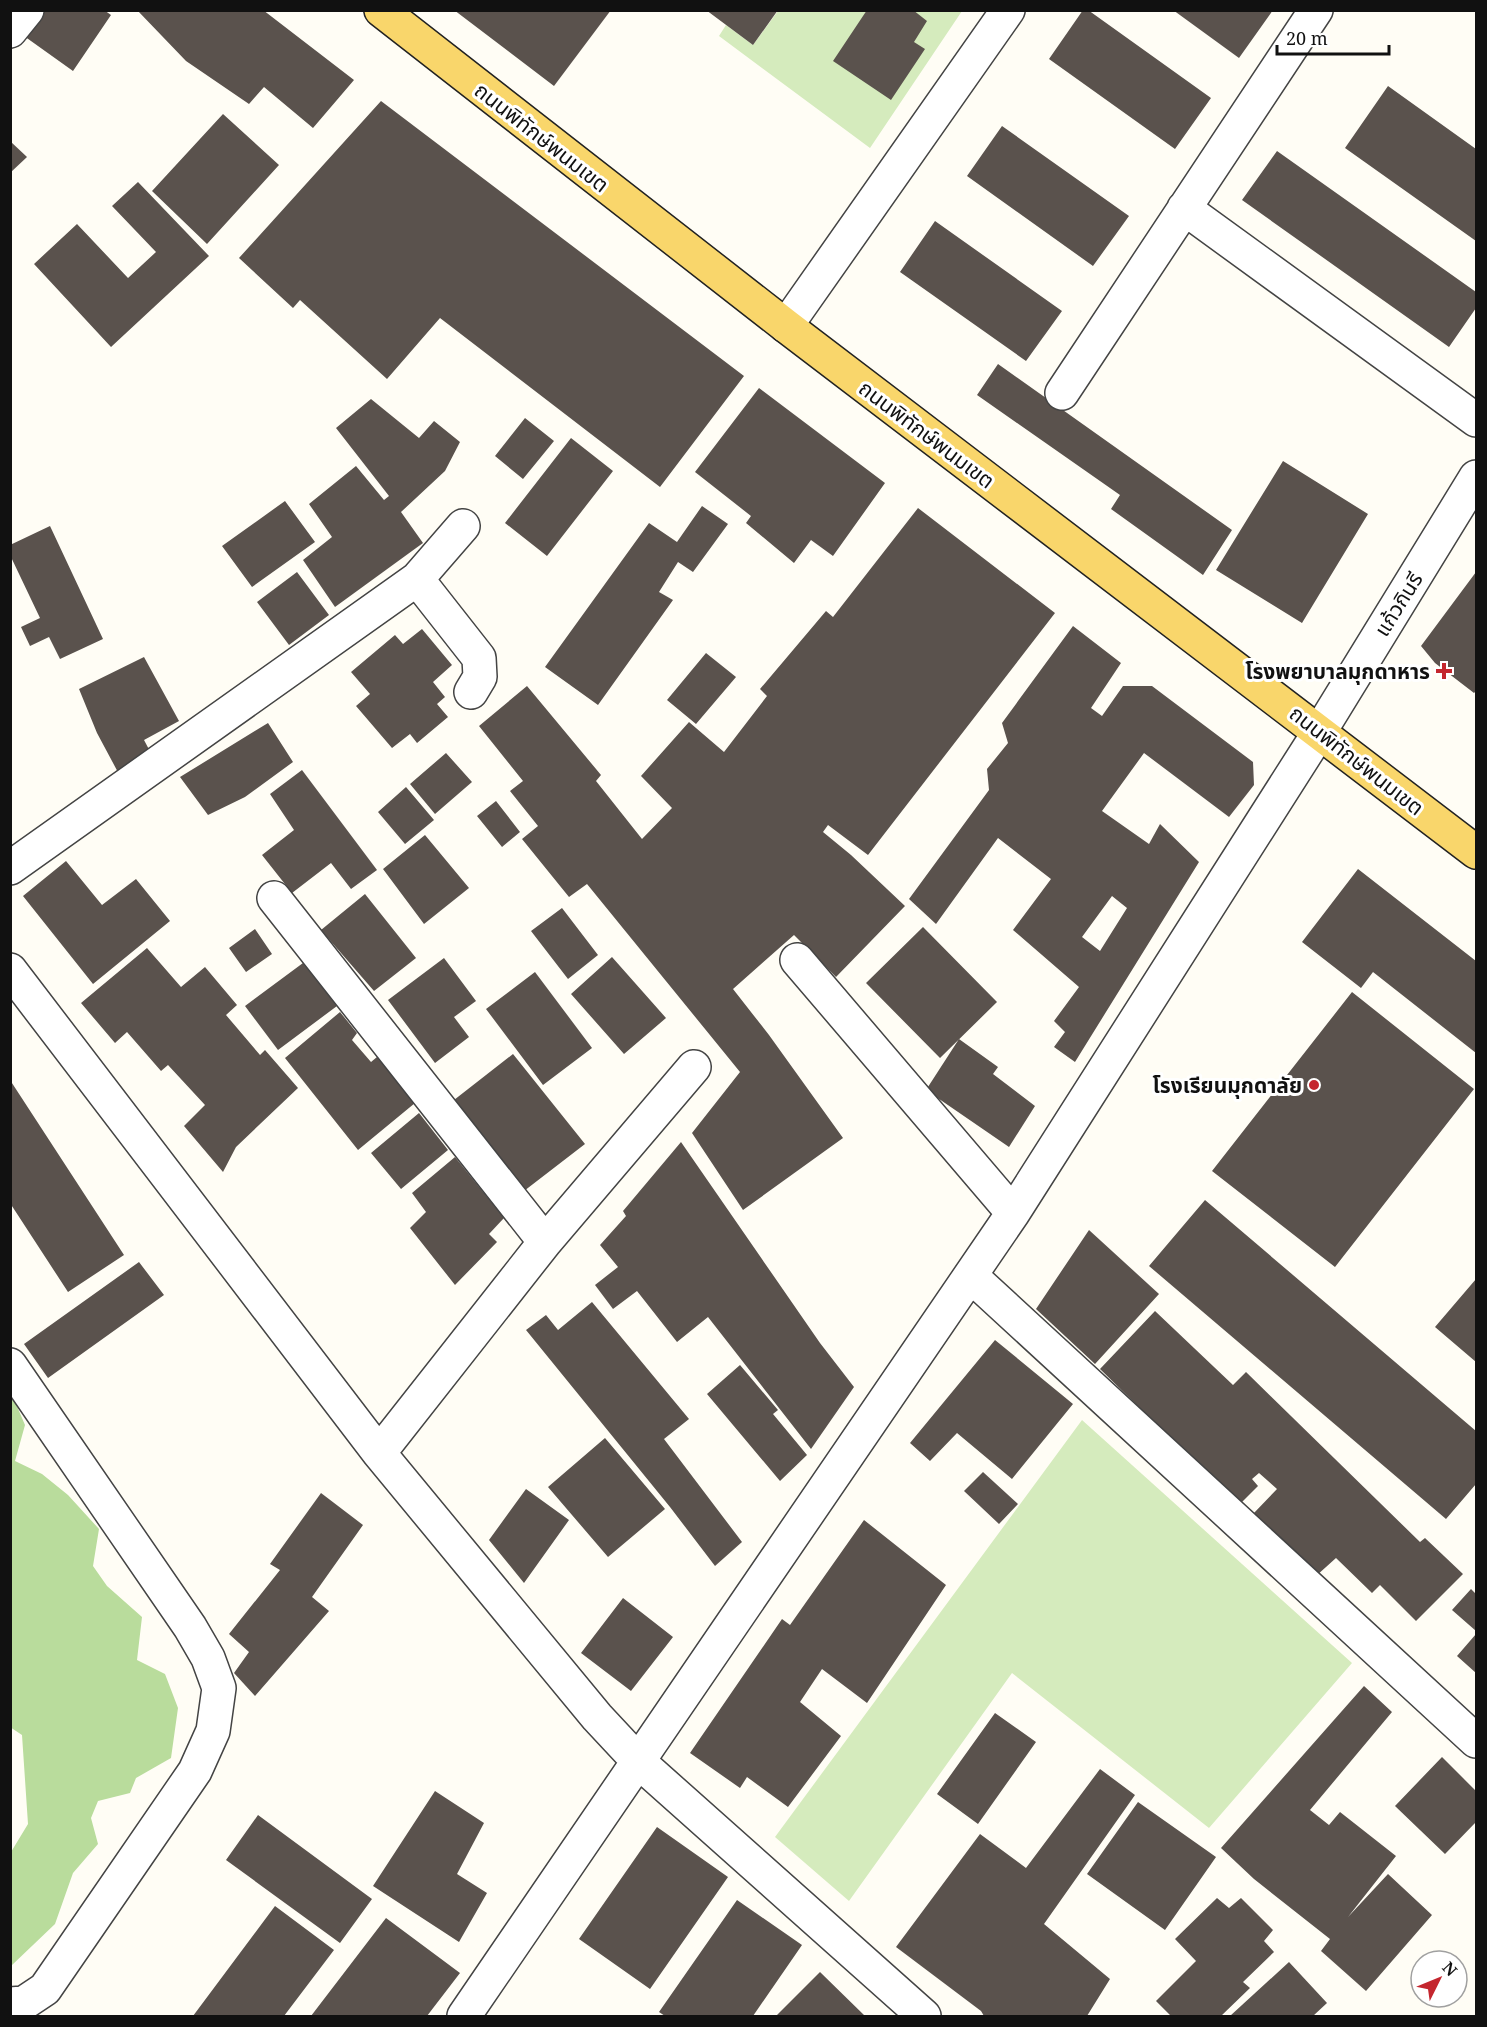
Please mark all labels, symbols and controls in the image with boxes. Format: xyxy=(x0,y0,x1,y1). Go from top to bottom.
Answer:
scale bar xyxy=(1277,18,1390,56)
text: 20 m xyxy=(1286,26,1328,50)
street label: ถนนพิทักษ์พนมเขต xyxy=(469,76,615,198)
street label: ถนนพิทักษ์พนมเขต xyxy=(853,374,1001,494)
street label: แก้วกินรี xyxy=(1367,567,1429,641)
place label: โรงพยาบาลมุกดาหาร xyxy=(1245,657,1430,685)
marker: โรงพยาบาลมุกดาหาร xyxy=(1435,662,1453,680)
street label: ถนนพิทักษ์พนมเขต xyxy=(1284,699,1430,821)
place label: โรงเรียนมุกดาลัย xyxy=(1153,1071,1302,1099)
marker: โรงเรียนมุกดาลัย xyxy=(1307,1078,1321,1092)
north arrow xyxy=(1409,1949,1469,2009)
text: N xyxy=(1438,1957,1463,1981)

